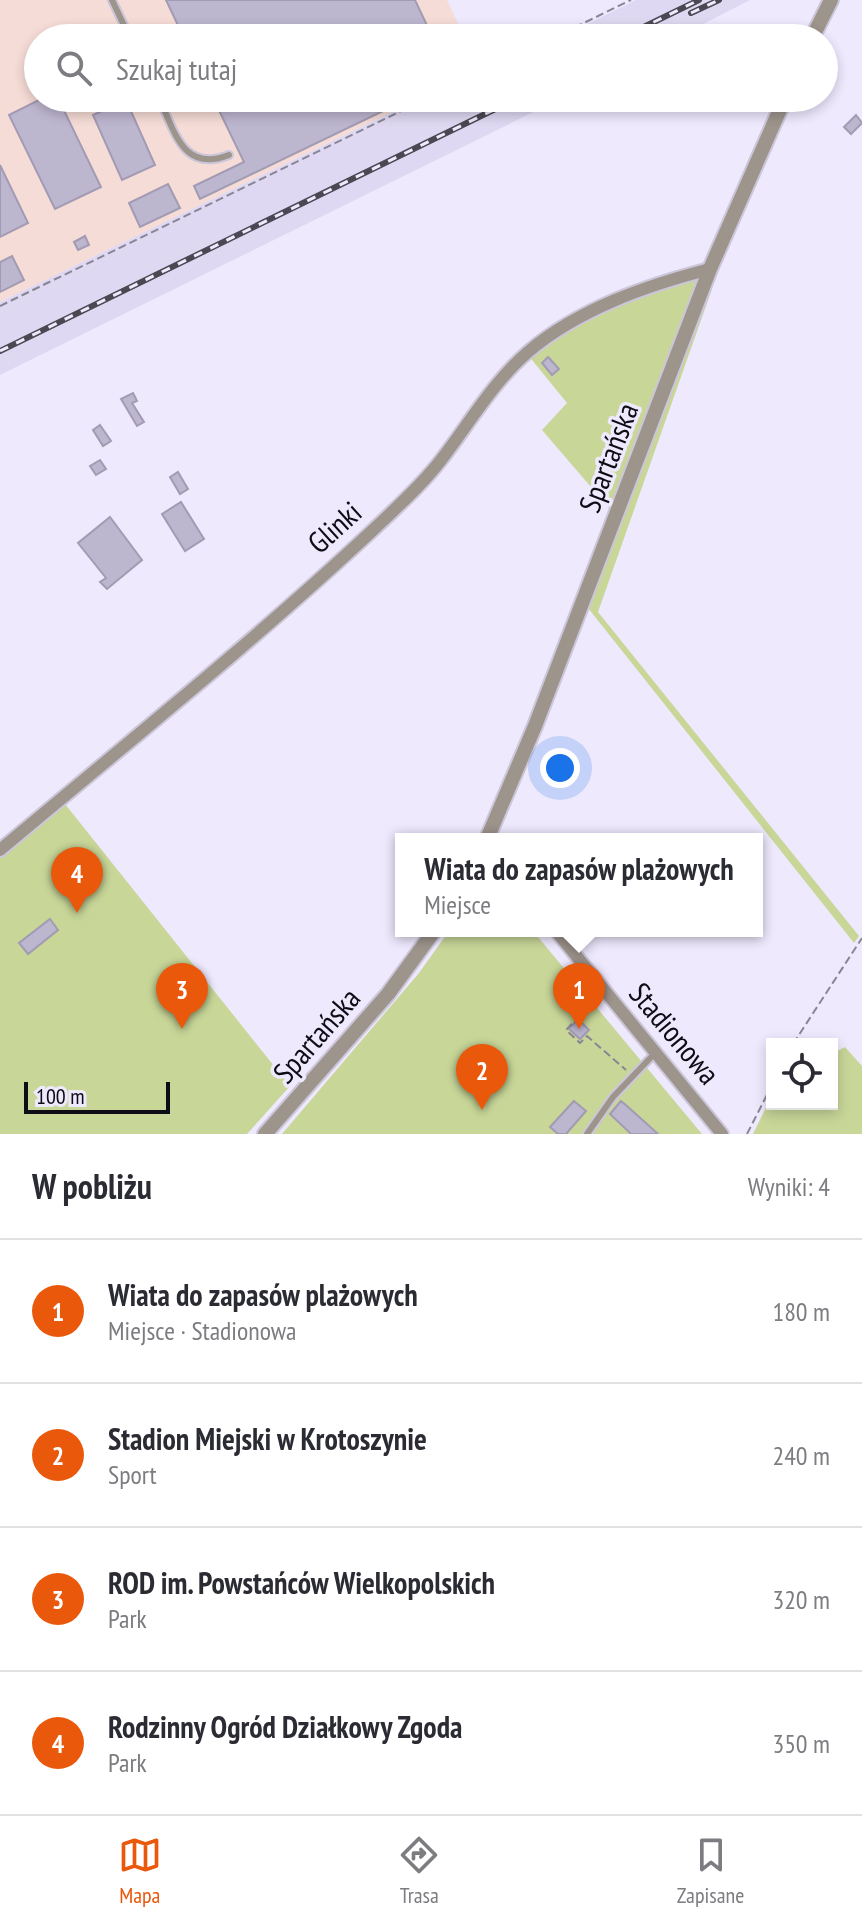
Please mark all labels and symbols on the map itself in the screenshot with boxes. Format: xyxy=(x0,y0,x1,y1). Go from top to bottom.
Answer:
street label: Spartańska xyxy=(569,397,646,518)
street label: Glinki xyxy=(299,492,369,561)
your location xyxy=(540,748,580,788)
pin: 4 xyxy=(51,847,103,913)
pin: 3 xyxy=(156,963,208,1029)
pin: 1 xyxy=(553,963,605,1029)
street label: Stadionowa xyxy=(621,974,729,1092)
street label: Spartańska xyxy=(264,979,368,1091)
pin: 2 xyxy=(456,1044,508,1110)
scale bar xyxy=(24,1078,170,1114)

